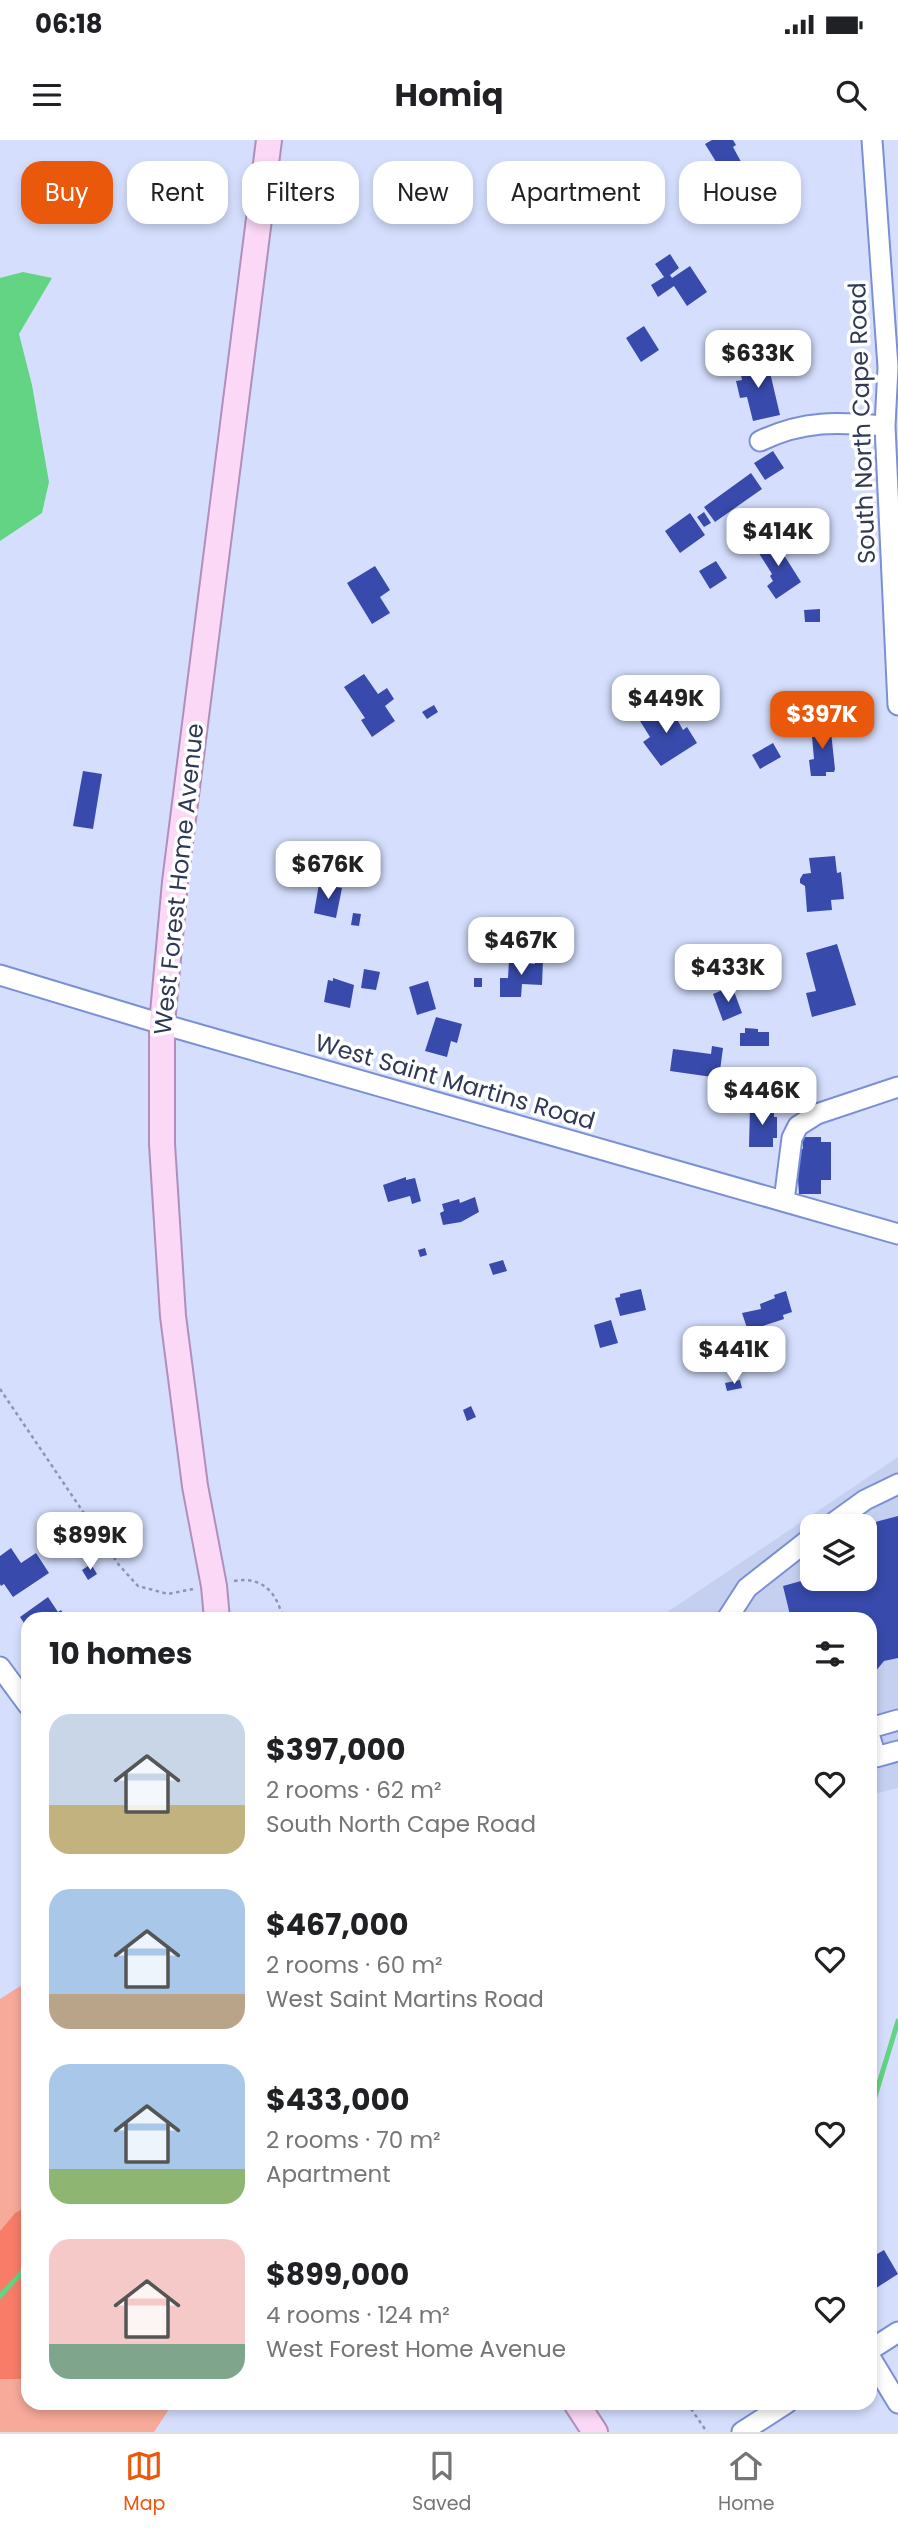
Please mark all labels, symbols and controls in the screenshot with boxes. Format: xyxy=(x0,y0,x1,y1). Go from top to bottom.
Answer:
text: 06:18 xyxy=(35,6,103,42)
text: Homiq xyxy=(395,72,503,117)
icon: menu xyxy=(28,76,66,114)
icon: search xyxy=(832,76,870,114)
chip: Buy xyxy=(21,161,113,224)
chip: Rent xyxy=(127,161,228,224)
chip: Filters xyxy=(242,161,359,224)
chip: New xyxy=(373,161,473,224)
chip: Apartment xyxy=(487,161,665,224)
chip: House xyxy=(679,161,801,224)
street label: South North Cape Road xyxy=(840,282,883,564)
pin: $633K xyxy=(709,330,807,390)
text: $633K xyxy=(721,337,795,369)
pin: $414K xyxy=(729,508,827,568)
text: $414K xyxy=(743,515,813,547)
pin: $449K xyxy=(617,676,715,735)
text: $449K xyxy=(628,682,704,714)
pin: $397K xyxy=(773,692,871,751)
text: $397K xyxy=(786,698,858,730)
street label: West Forest Home Avenue xyxy=(146,722,211,1036)
pin: $676K xyxy=(279,842,377,901)
text: $676K xyxy=(292,848,364,880)
pin: $467K xyxy=(472,918,570,977)
text: $467K xyxy=(484,924,558,956)
pin: $433K xyxy=(679,944,777,1004)
text: $433K xyxy=(691,951,765,983)
street label: West Saint Martins Road xyxy=(311,1026,599,1137)
pin: $446K xyxy=(713,1068,811,1127)
text: $446K xyxy=(724,1074,800,1106)
pin: $441K xyxy=(685,1326,783,1386)
text: $441K xyxy=(699,1333,769,1365)
pin: $899K xyxy=(41,1512,139,1572)
map controls xyxy=(800,1514,877,1591)
button: layers xyxy=(800,1514,877,1591)
text: $899K xyxy=(53,1519,127,1551)
text: 10 homes xyxy=(49,1632,193,1675)
icon: filters xyxy=(811,1635,849,1673)
text: $397,000 xyxy=(266,1728,406,1771)
icon: home xyxy=(105,1742,189,1826)
icon: heart xyxy=(811,1765,849,1803)
text: 2 rooms · 62 m² xyxy=(266,1774,442,1806)
text: South North Cape Road xyxy=(266,1808,536,1840)
text: $467,000 xyxy=(266,1903,409,1946)
icon: home xyxy=(105,1917,189,2001)
icon: heart xyxy=(811,1940,849,1978)
text: 2 rooms · 60 m² xyxy=(266,1949,443,1981)
text: West Saint Martins Road xyxy=(266,1983,544,2015)
text: $433,000 xyxy=(266,2078,410,2121)
icon: home xyxy=(105,2092,189,2176)
icon: heart xyxy=(811,2115,849,2153)
text: 2 rooms · 70 m² xyxy=(266,2124,441,2156)
text: Apartment xyxy=(266,2158,391,2190)
text: $899,000 xyxy=(266,2253,409,2296)
icon: home xyxy=(105,2267,189,2351)
icon: heart xyxy=(811,2290,849,2328)
text: 4 rooms · 124 m² xyxy=(266,2299,450,2331)
text: West Forest Home Avenue xyxy=(266,2333,566,2365)
tab: Map xyxy=(123,2447,165,2518)
tab: Saved xyxy=(412,2447,471,2518)
tab: Home xyxy=(718,2447,775,2518)

